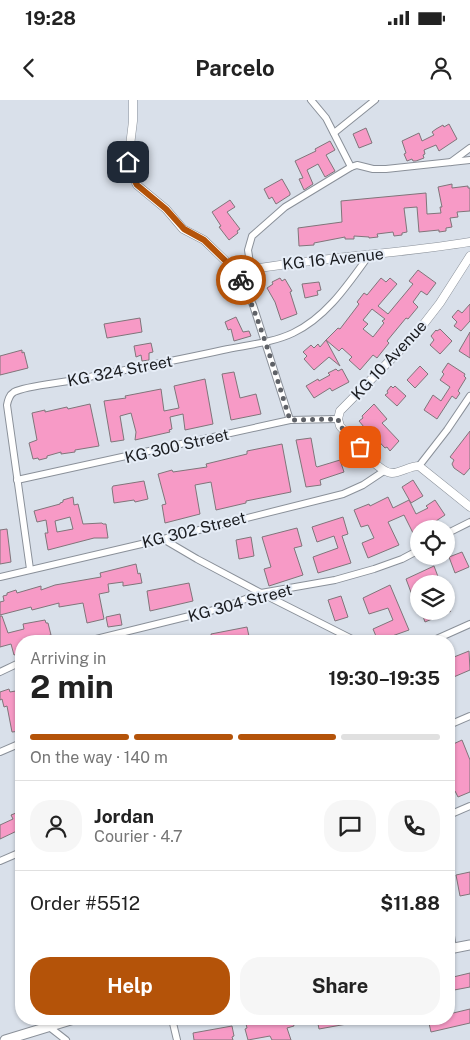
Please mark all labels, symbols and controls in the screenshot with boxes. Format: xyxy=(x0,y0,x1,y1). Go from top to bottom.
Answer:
text: 19:28 xyxy=(25,7,76,29)
icon: back xyxy=(15,54,43,82)
icon: person xyxy=(427,54,455,82)
text: Parcelo xyxy=(195,55,275,81)
pin xyxy=(107,141,149,183)
icon: home xyxy=(114,148,142,176)
street label: KG 16 Avenue xyxy=(281,244,385,274)
courier xyxy=(216,255,266,305)
icon: bike xyxy=(227,266,255,294)
street label: KG 10 Avenue xyxy=(347,316,431,404)
street label: KG 324 Street xyxy=(66,351,174,391)
street label: KG 300 Street xyxy=(123,425,231,467)
pin xyxy=(339,426,381,468)
icon: bag xyxy=(346,433,374,461)
street label: KG 302 Street xyxy=(140,508,248,552)
map controls xyxy=(410,520,455,620)
button: locate xyxy=(410,520,455,565)
button: layers xyxy=(410,575,455,620)
street label: KG 304 Street xyxy=(186,580,294,626)
text: Arriving in xyxy=(30,649,106,668)
text: 19:30–19:35 xyxy=(328,667,440,689)
text: 2 min xyxy=(30,668,114,705)
text: On the way · 140 m xyxy=(30,748,168,767)
button: person xyxy=(30,800,82,852)
button: chat xyxy=(324,800,376,852)
button: phone xyxy=(388,800,440,852)
text: Jordan xyxy=(94,805,154,827)
text: Courier · 4.7 xyxy=(94,827,183,846)
text: Order #5512 xyxy=(30,892,140,914)
text: $11.88 xyxy=(380,892,440,914)
button: Help xyxy=(30,957,230,1015)
button: Share xyxy=(240,957,440,1015)

